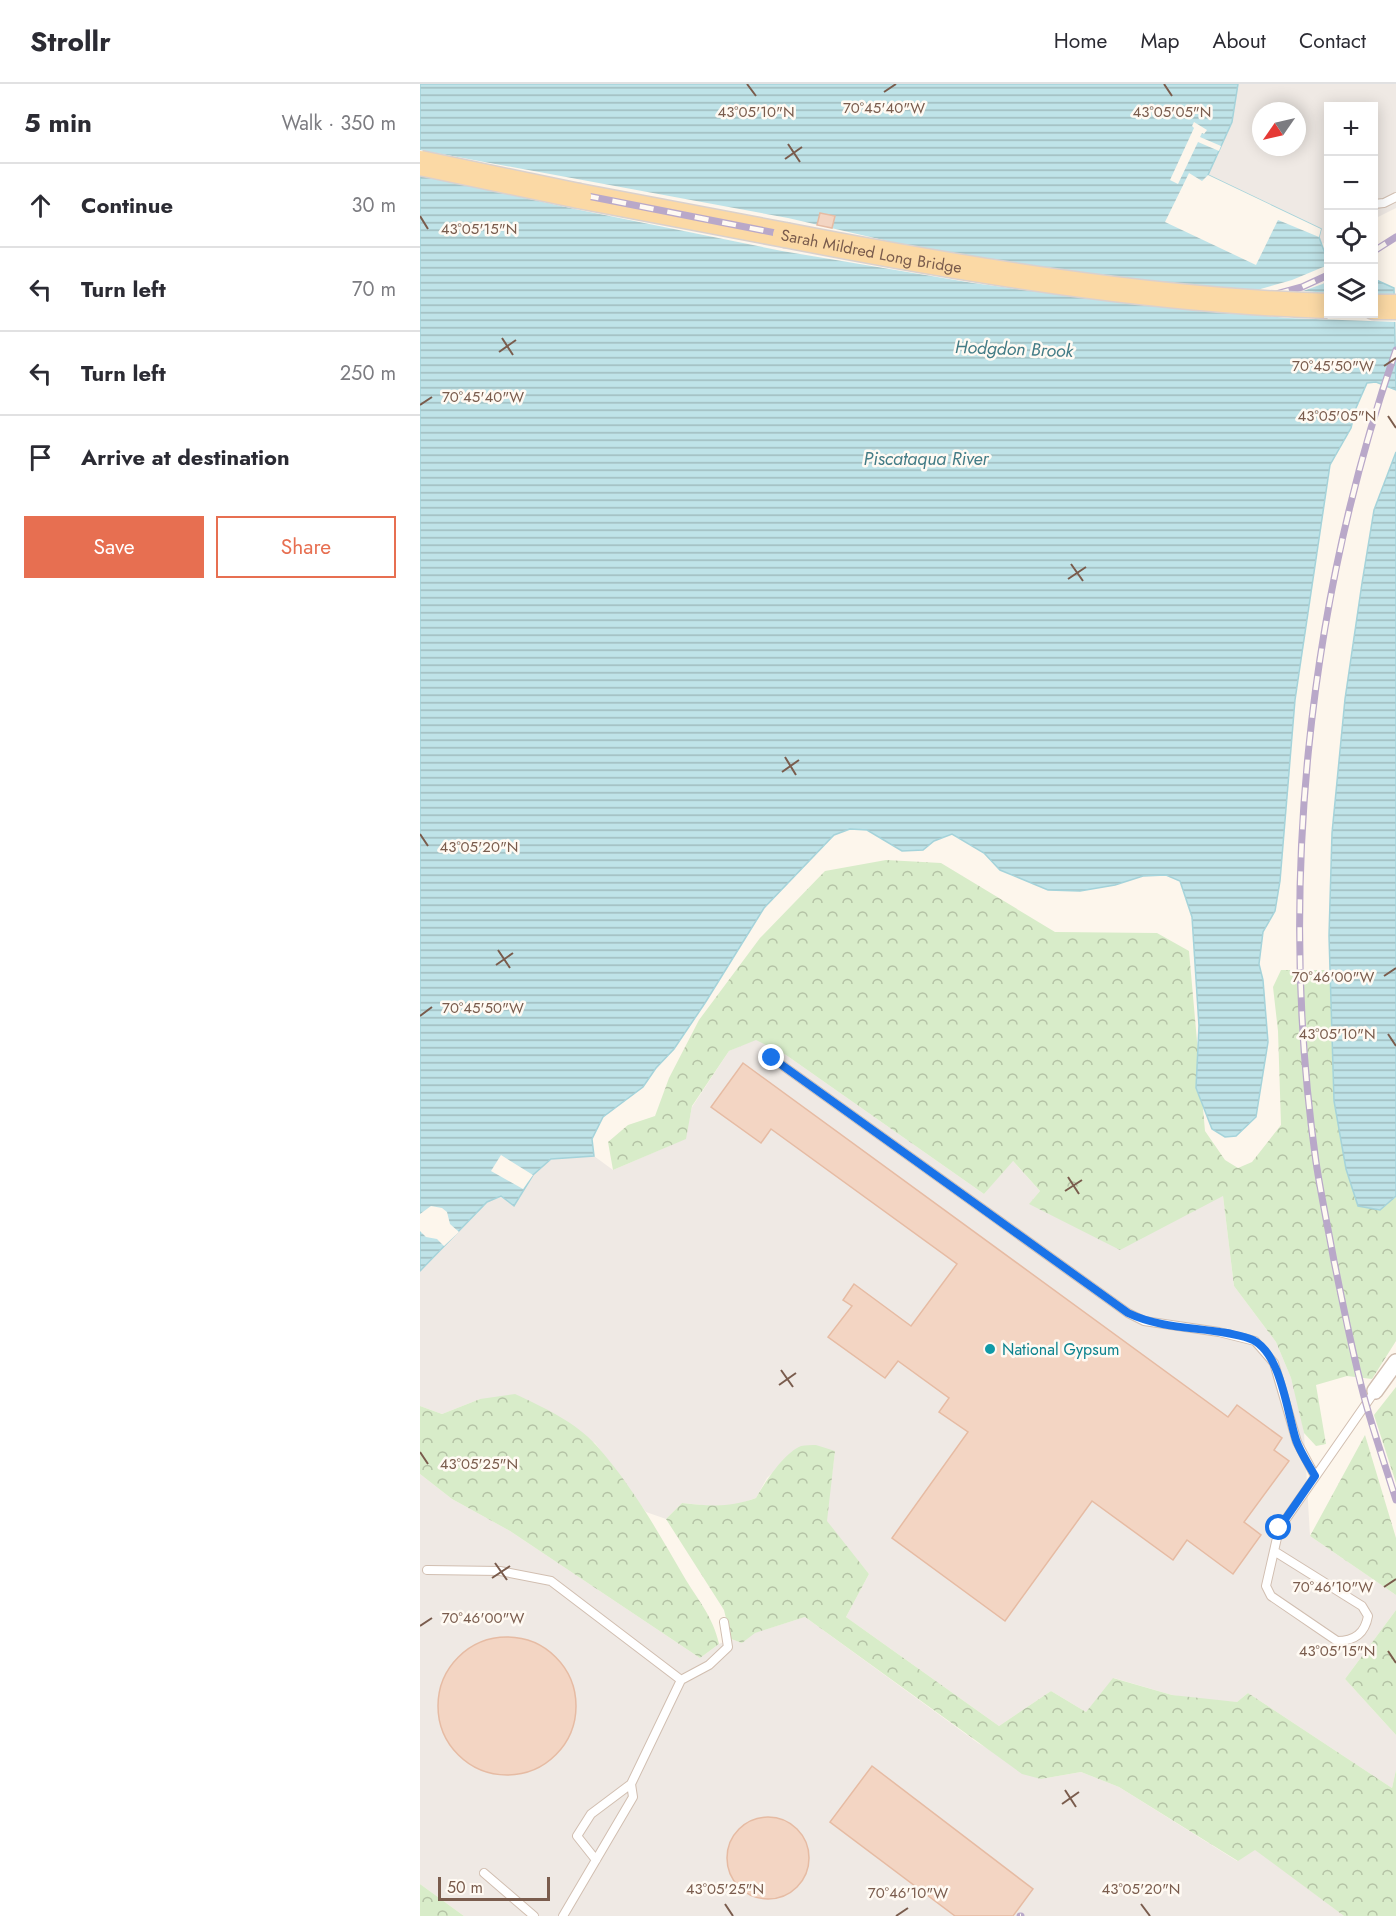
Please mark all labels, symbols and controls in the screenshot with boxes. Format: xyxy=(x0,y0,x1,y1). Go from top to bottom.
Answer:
text: Strollr xyxy=(30,21,111,62)
text: Home xyxy=(1054,26,1107,56)
text: Map xyxy=(1140,26,1180,56)
text: About xyxy=(1213,26,1266,56)
text: Contact xyxy=(1299,26,1366,56)
text: 70°45'40"W xyxy=(843,97,925,119)
text: 43°05'10"N xyxy=(717,101,795,123)
text: 43°05'05"N xyxy=(1133,101,1211,123)
north arrow xyxy=(1252,102,1306,156)
map controls xyxy=(1324,102,1378,318)
button: + xyxy=(1324,102,1378,156)
text: 5 min xyxy=(24,104,92,142)
text: Walk · 350 m xyxy=(281,109,396,138)
button: − xyxy=(1324,156,1378,210)
icon: ahead xyxy=(24,189,57,222)
text: Continue xyxy=(81,189,173,221)
text: 30 m xyxy=(351,191,396,220)
button: locate xyxy=(1324,210,1378,264)
text: 43°05'15"N xyxy=(441,218,517,240)
street label: Sarah Mildred Long Bridge xyxy=(779,223,964,279)
button: layers xyxy=(1324,264,1378,318)
icon: left xyxy=(24,273,57,306)
text: Turn left xyxy=(81,273,166,305)
text: 70 m xyxy=(352,275,396,304)
water label: Hodgdon Brook xyxy=(954,334,1075,364)
text: 70°45'50"W xyxy=(1292,355,1374,377)
icon: left xyxy=(24,357,57,390)
text: Turn left xyxy=(81,357,166,389)
text: 250 m xyxy=(340,359,396,388)
text: 70°45'40"W xyxy=(442,386,524,408)
text: 43°05'05"N xyxy=(1298,405,1376,427)
icon: arrive xyxy=(24,441,57,474)
text: Arrive at destination xyxy=(81,441,290,473)
water label: Piscataqua River xyxy=(864,446,989,472)
button: Save xyxy=(24,516,204,578)
button: Share xyxy=(216,516,396,578)
text: 43°05'20"N xyxy=(440,836,518,858)
text: 70°46'00"W xyxy=(1292,966,1374,988)
text: 70°45'50"W xyxy=(442,997,524,1019)
text: 43°05'10"N xyxy=(1298,1023,1376,1045)
route end xyxy=(758,1044,784,1070)
place label: National Gypsum xyxy=(1002,1338,1120,1361)
marker: National Gypsum xyxy=(983,1342,997,1356)
text: 43°05'25"N xyxy=(440,1453,518,1475)
route start xyxy=(1265,1514,1291,1540)
text: 70°46'10"W xyxy=(1293,1576,1373,1598)
text: 70°46'00"W xyxy=(442,1607,524,1629)
text: 43°05'15"N xyxy=(1299,1640,1375,1662)
scale bar xyxy=(438,1874,550,1902)
text: 50 m xyxy=(447,1876,483,1899)
text: 43°05'25"N xyxy=(686,1878,764,1900)
text: 43°05'20"N xyxy=(1102,1878,1180,1900)
text: 70°46'10"W xyxy=(868,1882,948,1904)

